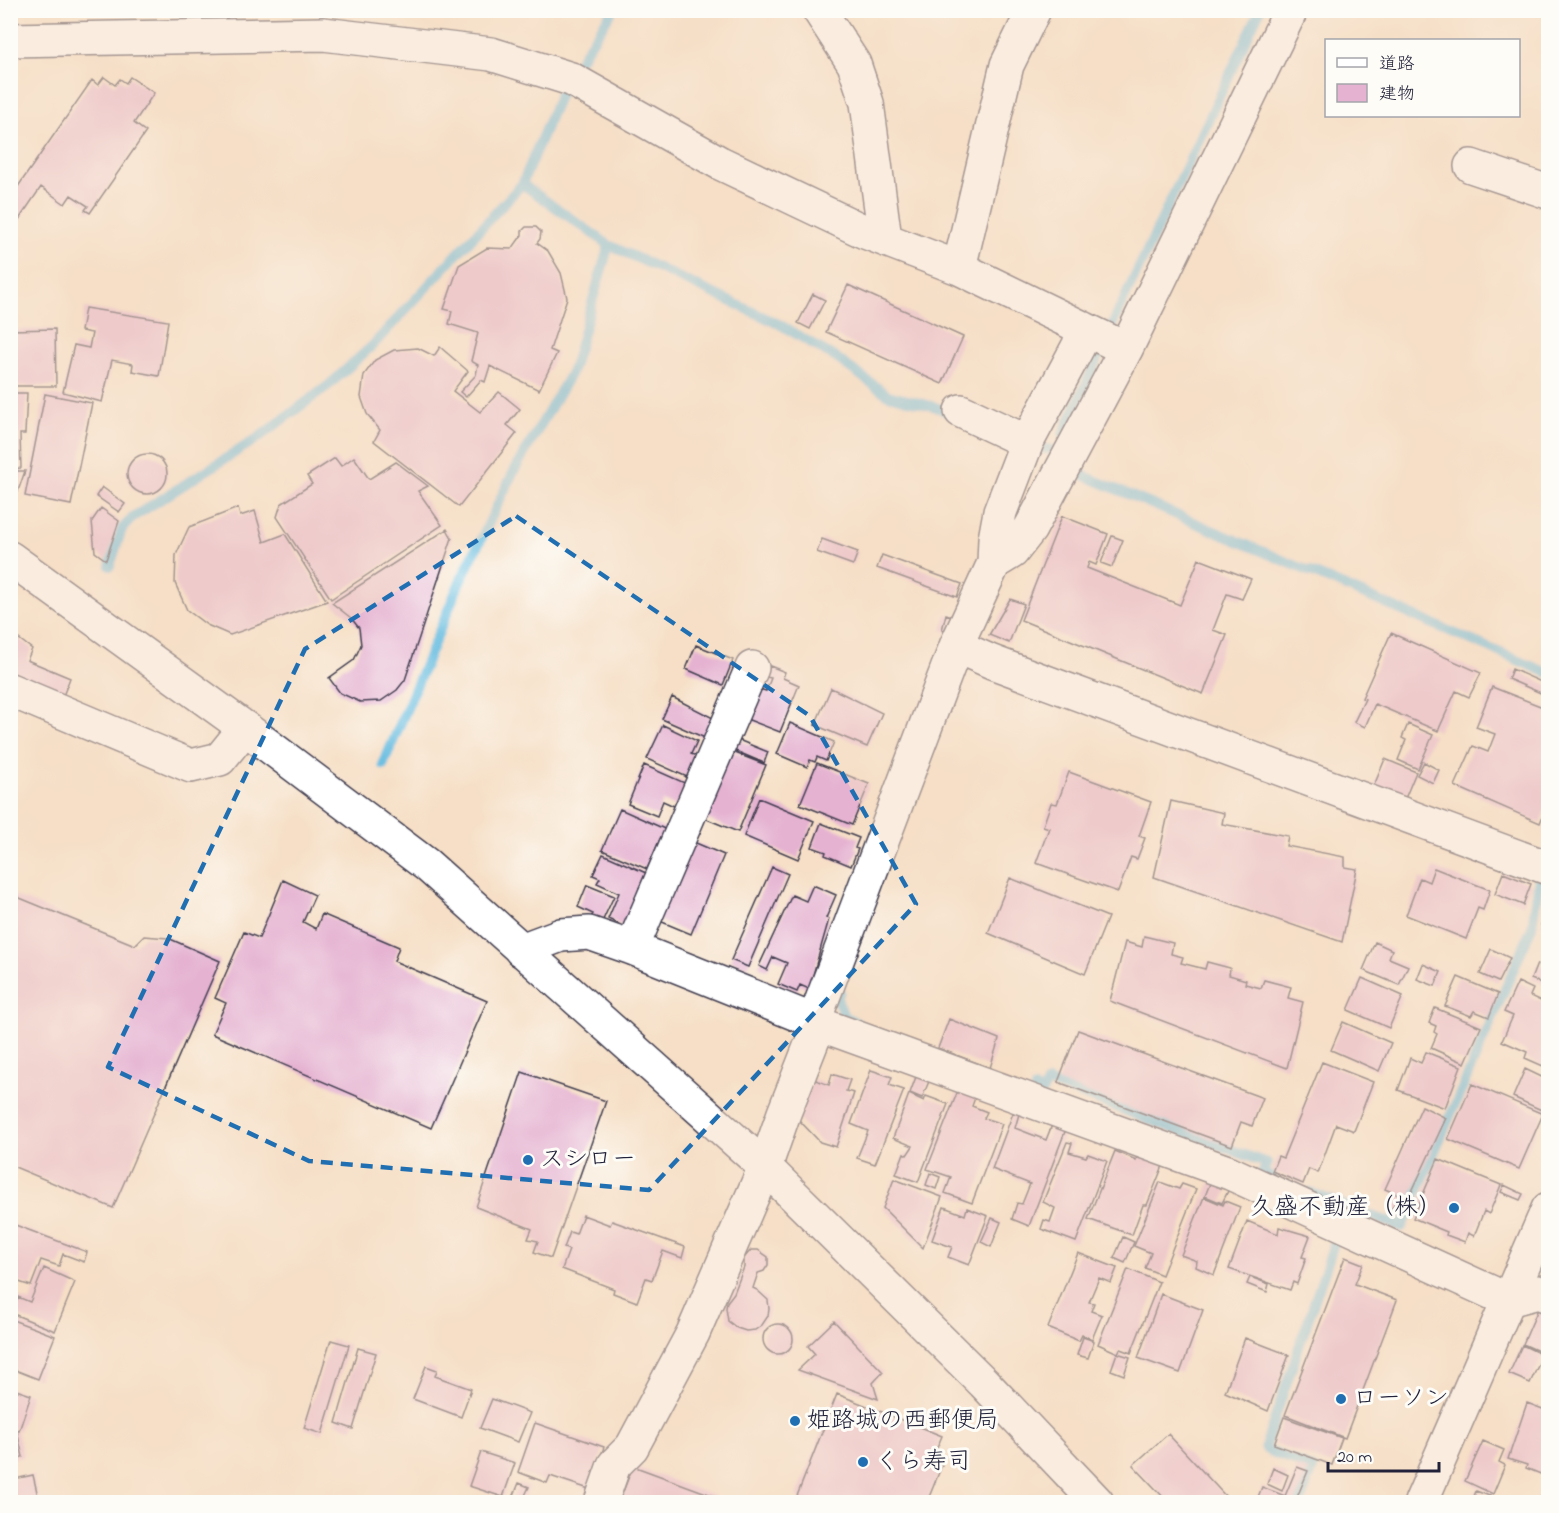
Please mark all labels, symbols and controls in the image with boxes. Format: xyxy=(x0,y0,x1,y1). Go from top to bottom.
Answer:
legend xyxy=(1325,39,1520,117)
text: 道路 xyxy=(1379,52,1415,78)
text: 建物 xyxy=(1379,82,1415,108)
place label: スシロー xyxy=(540,1143,636,1178)
marker: スシロー xyxy=(521,1153,535,1167)
place label: 久盛不動産（株） xyxy=(1250,1191,1442,1226)
marker: 久盛不動産（株） xyxy=(1447,1201,1461,1215)
place label: ローソン xyxy=(1353,1382,1449,1417)
marker: ローソン xyxy=(1334,1392,1348,1406)
place label: 姫路城の西郵便局 xyxy=(807,1404,999,1439)
marker: 姫路城の西郵便局 xyxy=(788,1414,802,1428)
scale bar xyxy=(1328,1435,1439,1473)
place label: くら寿司 xyxy=(875,1445,971,1480)
text: 20 m xyxy=(1337,1445,1372,1471)
marker: くら寿司 xyxy=(856,1455,870,1469)

